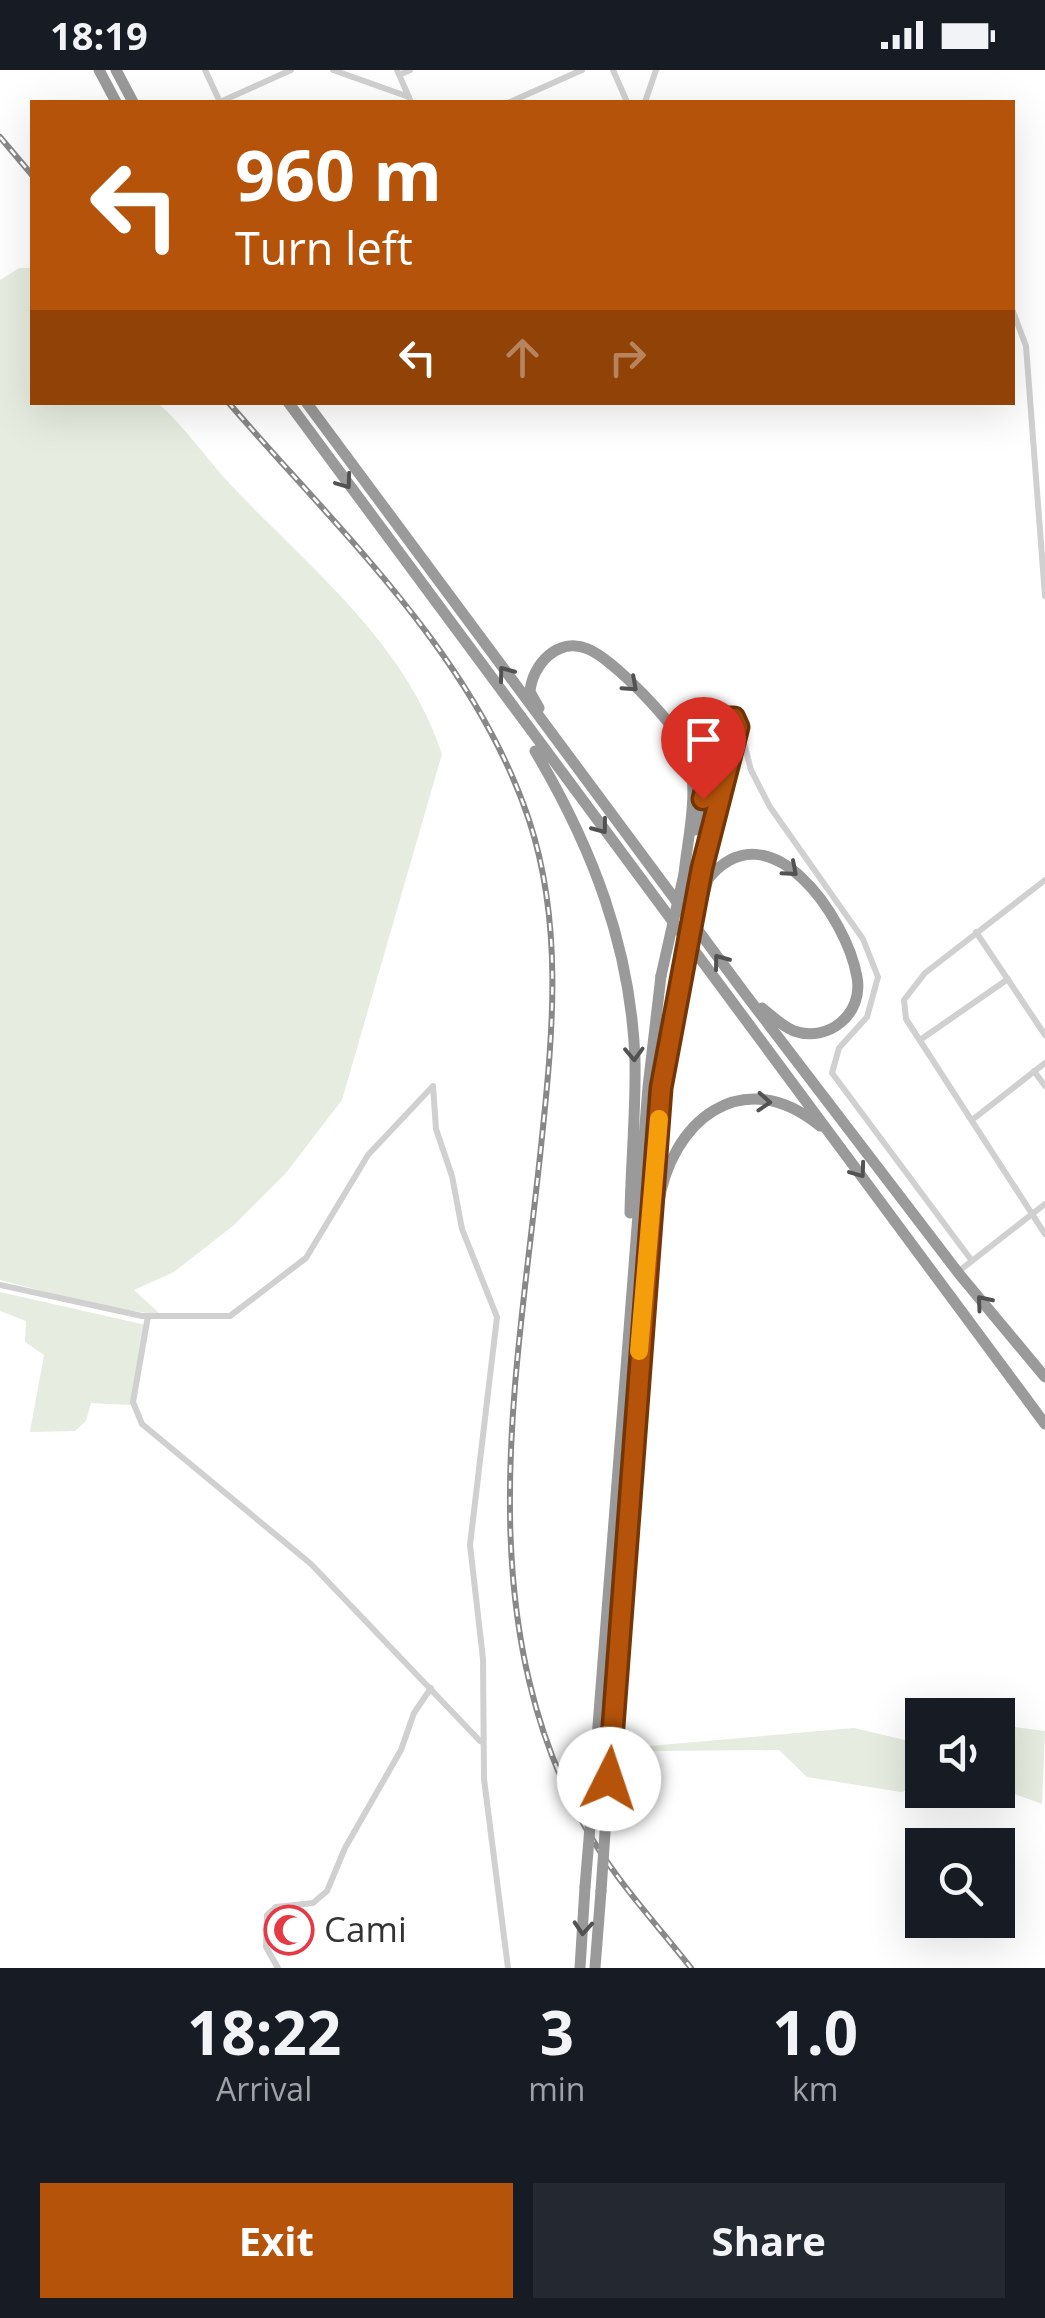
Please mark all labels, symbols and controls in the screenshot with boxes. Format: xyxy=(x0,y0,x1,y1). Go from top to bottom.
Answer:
text: 18:19 xyxy=(50,9,148,61)
text: 960 m xyxy=(235,126,442,222)
icon: left xyxy=(70,140,200,270)
text: Turn left xyxy=(235,217,413,278)
icon: left xyxy=(390,330,445,385)
icon: ahead xyxy=(495,330,550,385)
icon: right xyxy=(600,330,655,385)
one-way arrow xyxy=(333,471,351,489)
one-way arrow xyxy=(500,666,517,684)
one-way arrow xyxy=(619,673,638,691)
pin xyxy=(661,697,746,800)
icon: arrive xyxy=(676,712,731,767)
one-way arrow xyxy=(589,816,606,834)
one-way arrow xyxy=(779,859,798,877)
one-way arrow xyxy=(715,954,732,972)
one-way arrow xyxy=(624,1047,645,1063)
one-way arrow xyxy=(756,1090,772,1112)
one-way arrow xyxy=(847,1160,865,1178)
one-way arrow xyxy=(976,1295,994,1313)
map controls xyxy=(905,1698,1015,1938)
button: sound xyxy=(905,1698,1015,1808)
position arrow xyxy=(557,1727,661,1831)
button: search xyxy=(905,1828,1015,1938)
mosque icon: Cami xyxy=(263,1904,315,1956)
place label: Cami xyxy=(324,1905,407,1952)
one-way arrow xyxy=(573,1920,594,1936)
text: 18:22 xyxy=(187,1991,341,2073)
text: 3 xyxy=(540,1991,574,2073)
text: 1.0 xyxy=(772,1991,858,2073)
text: Arrival xyxy=(216,2067,312,2110)
text: min xyxy=(528,2067,585,2110)
text: km xyxy=(792,2067,838,2110)
button: Exit xyxy=(40,2183,513,2298)
button: Share xyxy=(533,2183,1005,2298)

